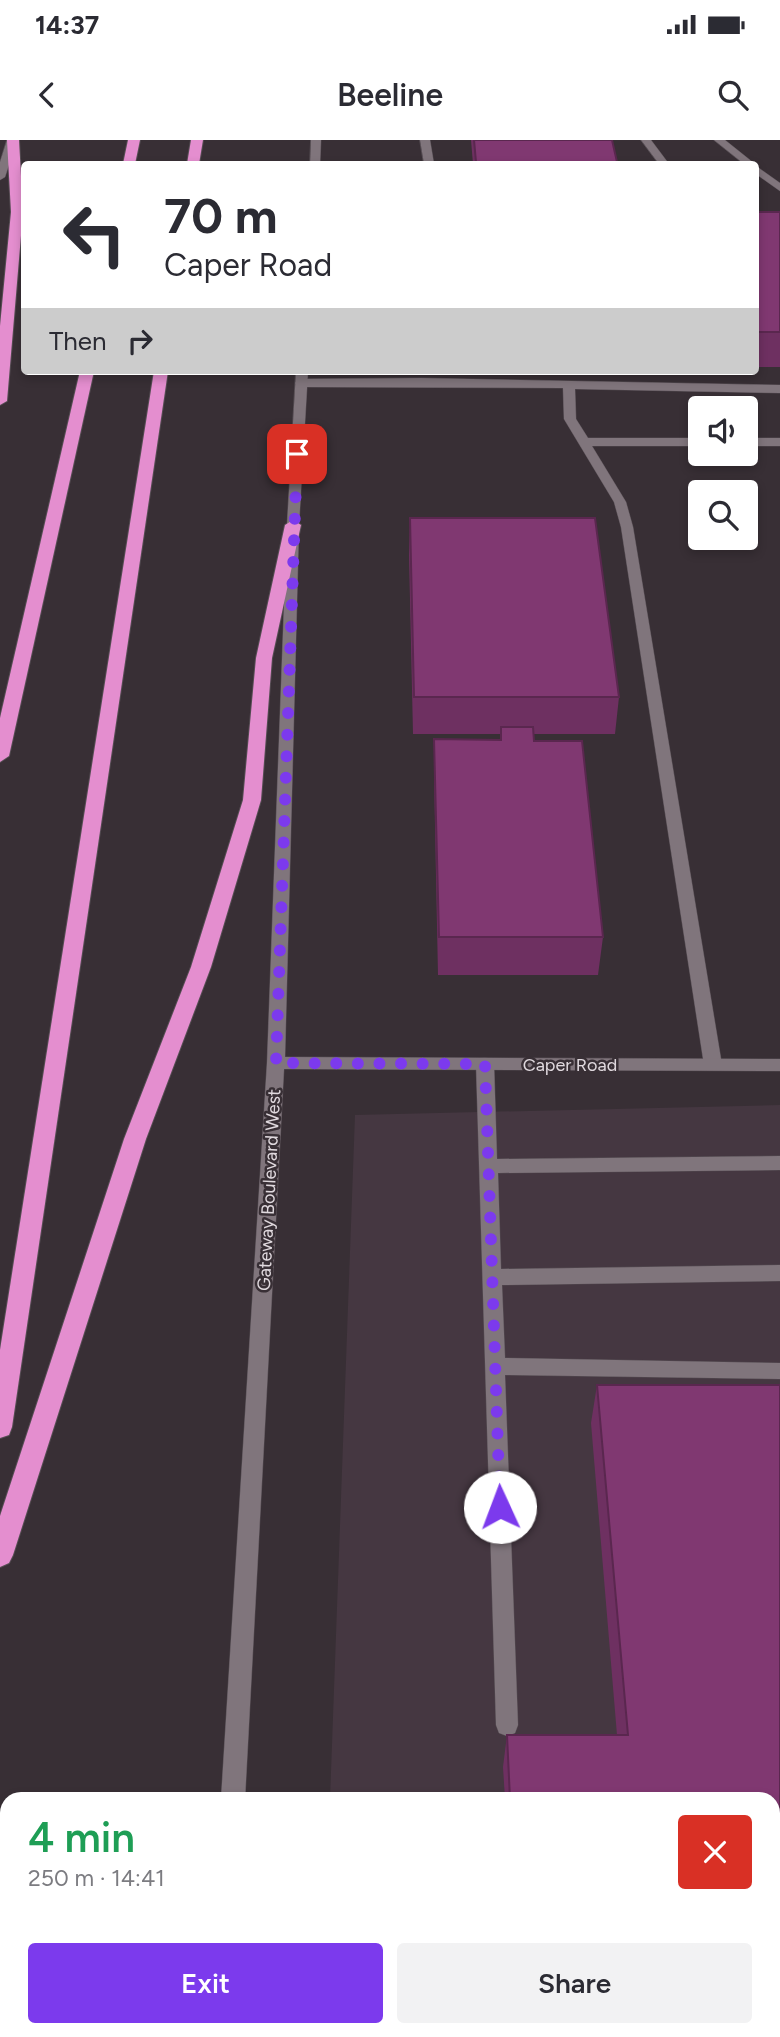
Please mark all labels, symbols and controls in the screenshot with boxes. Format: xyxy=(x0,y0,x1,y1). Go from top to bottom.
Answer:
text: 14:37 xyxy=(35,9,99,41)
icon: back xyxy=(28,76,66,114)
text: Beeline xyxy=(337,76,443,114)
icon: search xyxy=(714,76,752,114)
text: 70 m xyxy=(164,186,277,245)
icon: left xyxy=(49,189,140,280)
text: Caper Road xyxy=(164,246,332,284)
icon: right xyxy=(121,322,159,360)
text: Then xyxy=(49,325,107,357)
map controls xyxy=(688,396,758,550)
button: sound xyxy=(688,396,758,466)
pin xyxy=(267,424,327,484)
icon: arrive xyxy=(278,435,316,473)
button: search xyxy=(688,480,758,550)
street label: Caper Road xyxy=(523,1054,617,1076)
street label: Gateway Boulevard West xyxy=(253,1088,285,1291)
position arrow xyxy=(463,1470,537,1544)
text: 4 min xyxy=(28,1812,135,1863)
button: close xyxy=(678,1815,752,1889)
text: 250 m · 14:41 xyxy=(28,1864,165,1892)
button: Exit xyxy=(28,1943,383,2023)
button: Share xyxy=(397,1943,752,2023)

